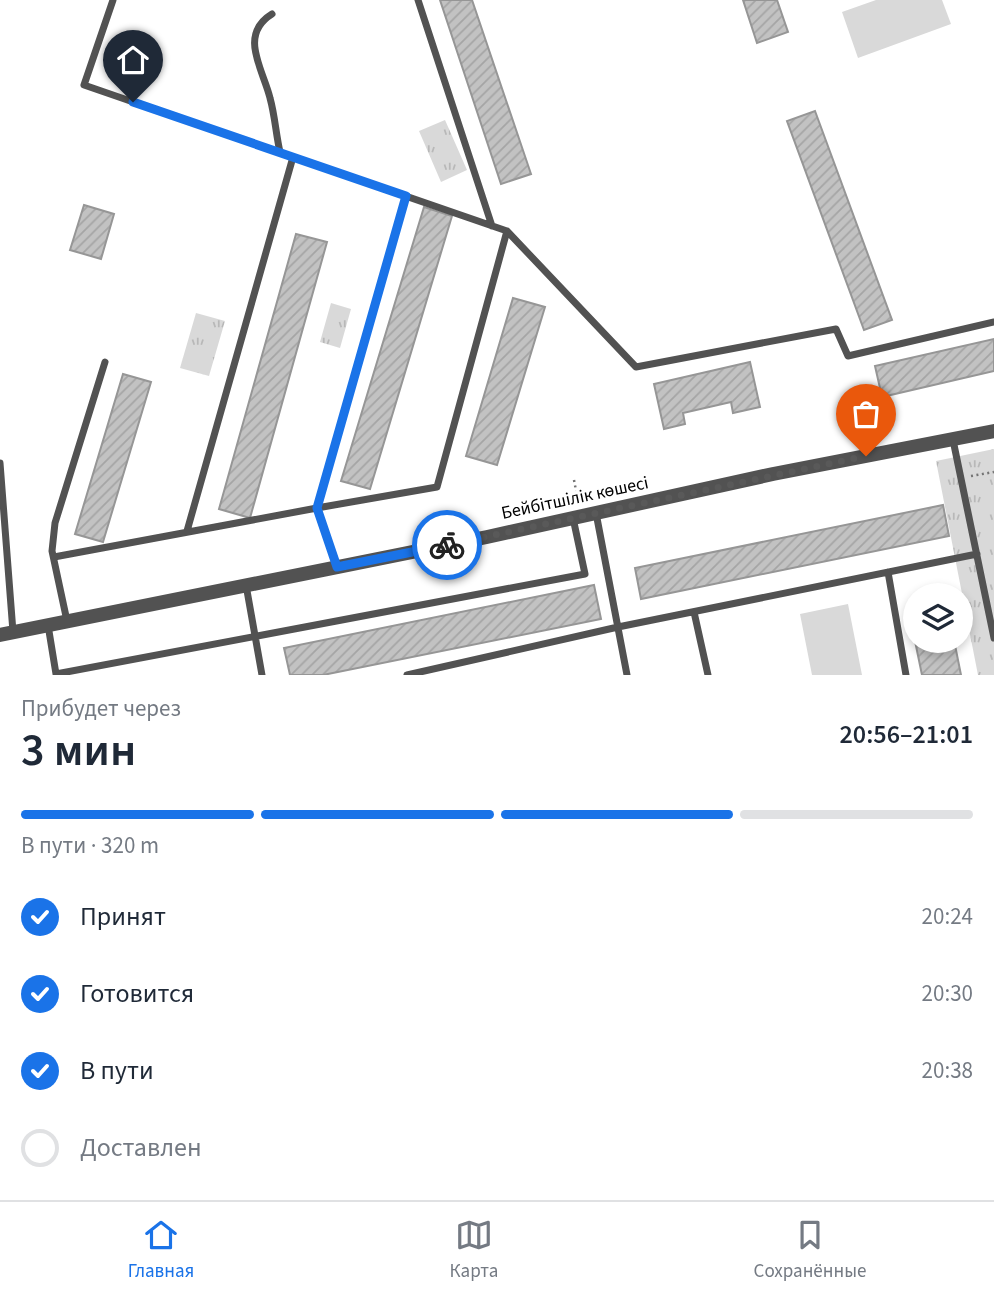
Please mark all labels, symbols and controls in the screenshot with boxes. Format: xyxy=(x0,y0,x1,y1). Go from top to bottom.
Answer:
pin xyxy=(103,30,163,102)
icon: home xyxy=(114,41,152,79)
pin xyxy=(836,384,896,456)
icon: bag xyxy=(847,395,885,433)
street label: Бейбітшілік көшесі xyxy=(499,470,651,526)
courier xyxy=(412,510,482,580)
icon: bike xyxy=(428,526,466,564)
map controls xyxy=(903,583,973,653)
button: layers xyxy=(903,583,973,653)
text: Прибудет через xyxy=(21,692,181,725)
text: 20:56–21:01 xyxy=(840,716,973,753)
text: 3 мин xyxy=(21,718,136,783)
text: В пути · 320 m xyxy=(21,829,159,862)
icon: check xyxy=(21,898,59,936)
text: Принят xyxy=(80,898,166,935)
text: 20:24 xyxy=(922,900,973,933)
icon: check xyxy=(21,975,59,1013)
text: Готовится xyxy=(80,975,194,1012)
text: 20:30 xyxy=(922,977,973,1010)
icon: check xyxy=(21,1052,59,1090)
text: В пути xyxy=(80,1052,154,1089)
text: 20:38 xyxy=(922,1054,973,1087)
text: Доставлен xyxy=(80,1129,202,1166)
tab: Главная xyxy=(128,1216,194,1285)
tab: Карта xyxy=(450,1216,498,1285)
tab: Сохранённые xyxy=(754,1216,866,1285)

